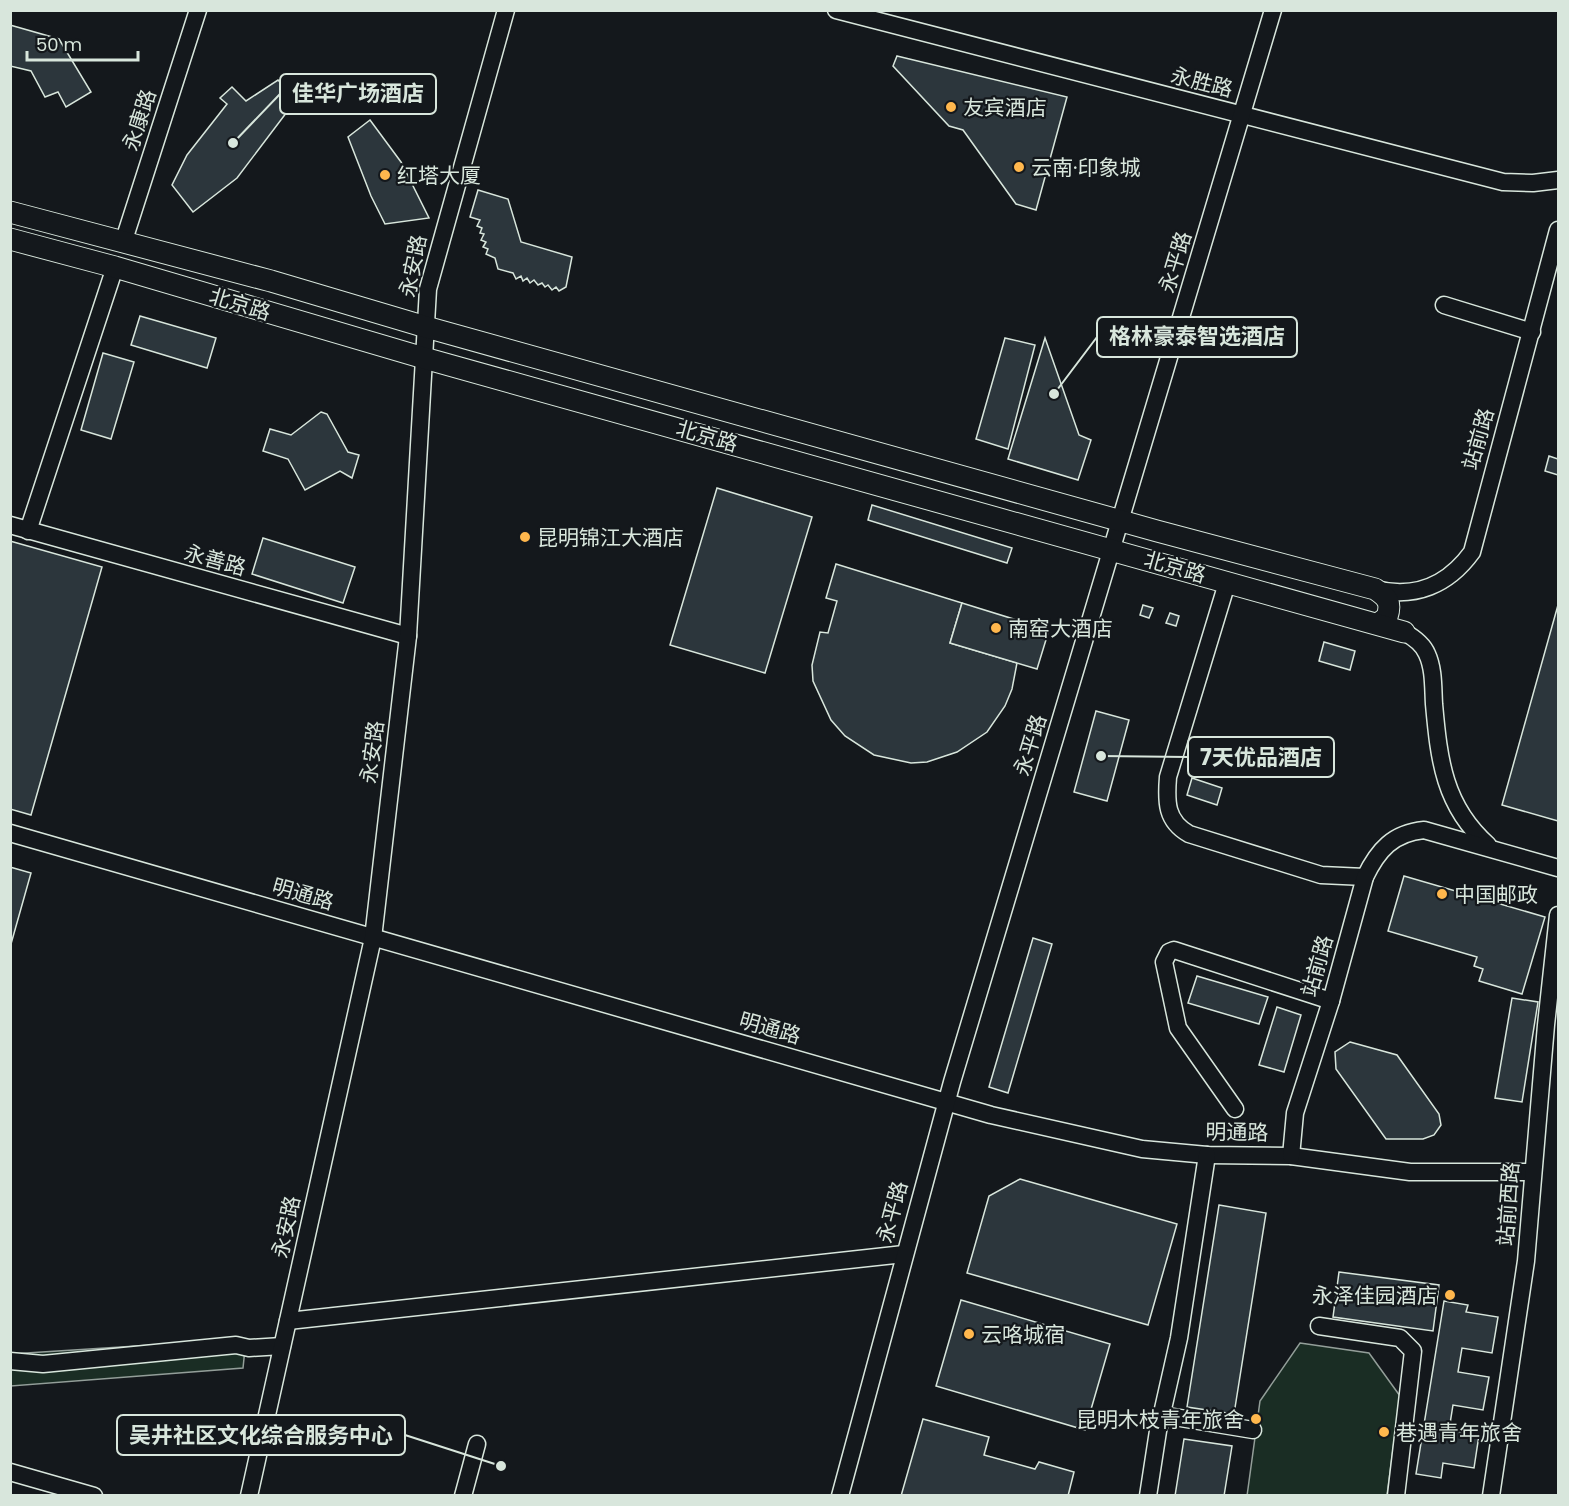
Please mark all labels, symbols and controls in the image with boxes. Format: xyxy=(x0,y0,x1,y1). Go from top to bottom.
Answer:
scale bar xyxy=(27,24,138,62)
text: 50 m xyxy=(36,32,82,57)
street label: 永胜路 xyxy=(1168,60,1236,104)
callout: 佳华广场酒店 xyxy=(280,74,436,114)
text: 佳华广场酒店 xyxy=(292,78,424,109)
street label: 永康路 xyxy=(115,86,163,154)
place label: 友宾酒店 xyxy=(963,93,1047,122)
marker: 友宾酒店 xyxy=(944,100,958,114)
place label: 云南·印象城 xyxy=(1031,153,1140,182)
marker: 云南·印象城 xyxy=(1012,160,1026,174)
place label: 红塔大厦 xyxy=(397,161,481,190)
marker: 红塔大厦 xyxy=(378,168,392,182)
street label: 永平路 xyxy=(1152,228,1198,296)
street label: 永安路 xyxy=(393,232,433,300)
street label: 北京路 xyxy=(206,281,274,327)
callout: 格林豪泰智选酒店 xyxy=(1097,317,1297,357)
text: 格林豪泰智选酒店 xyxy=(1109,321,1285,352)
street label: 站前路 xyxy=(1455,405,1501,473)
street label: 北京路 xyxy=(673,413,741,459)
place label: 昆明锦江大酒店 xyxy=(537,523,684,552)
marker: 昆明锦江大酒店 xyxy=(518,530,532,544)
street label: 永善路 xyxy=(181,538,249,582)
street label: 北京路 xyxy=(1141,544,1209,590)
place label: 南窑大酒店 xyxy=(1008,614,1113,643)
marker: 南窑大酒店 xyxy=(989,621,1003,635)
street label: 永平路 xyxy=(1007,711,1053,779)
street label: 永安路 xyxy=(354,719,390,785)
callout: 7天优品酒店 xyxy=(1188,737,1334,777)
text: 7天优品酒店 xyxy=(1200,742,1322,773)
street label: 明通路 xyxy=(269,871,337,917)
place label: 中国邮政 xyxy=(1454,880,1538,909)
marker: 中国邮政 xyxy=(1435,887,1449,901)
street label: 站前路 xyxy=(1294,932,1340,1000)
street label: 明通路 xyxy=(736,1005,804,1051)
street label: 明通路 xyxy=(1205,1117,1269,1147)
street label: 站前西路 xyxy=(1491,1161,1525,1247)
street label: 永平路 xyxy=(870,1178,914,1246)
street label: 永安路 xyxy=(265,1193,307,1261)
place label: 永泽佳园酒店 xyxy=(1312,1281,1438,1310)
marker: 永泽佳园酒店 xyxy=(1443,1288,1457,1302)
place label: 云咯城宿 xyxy=(981,1320,1065,1349)
marker: 云咯城宿 xyxy=(962,1327,976,1341)
place label: 昆明木枝青年旅舍 xyxy=(1076,1405,1244,1434)
marker: 昆明木枝青年旅舍 xyxy=(1249,1412,1263,1426)
callout: 吴井社区文化综合服务中心 xyxy=(117,1415,405,1455)
place label: 巷遇青年旅舍 xyxy=(1396,1418,1522,1447)
text: 吴井社区文化综合服务中心 xyxy=(129,1420,393,1451)
marker: 巷遇青年旅舍 xyxy=(1377,1425,1391,1439)

